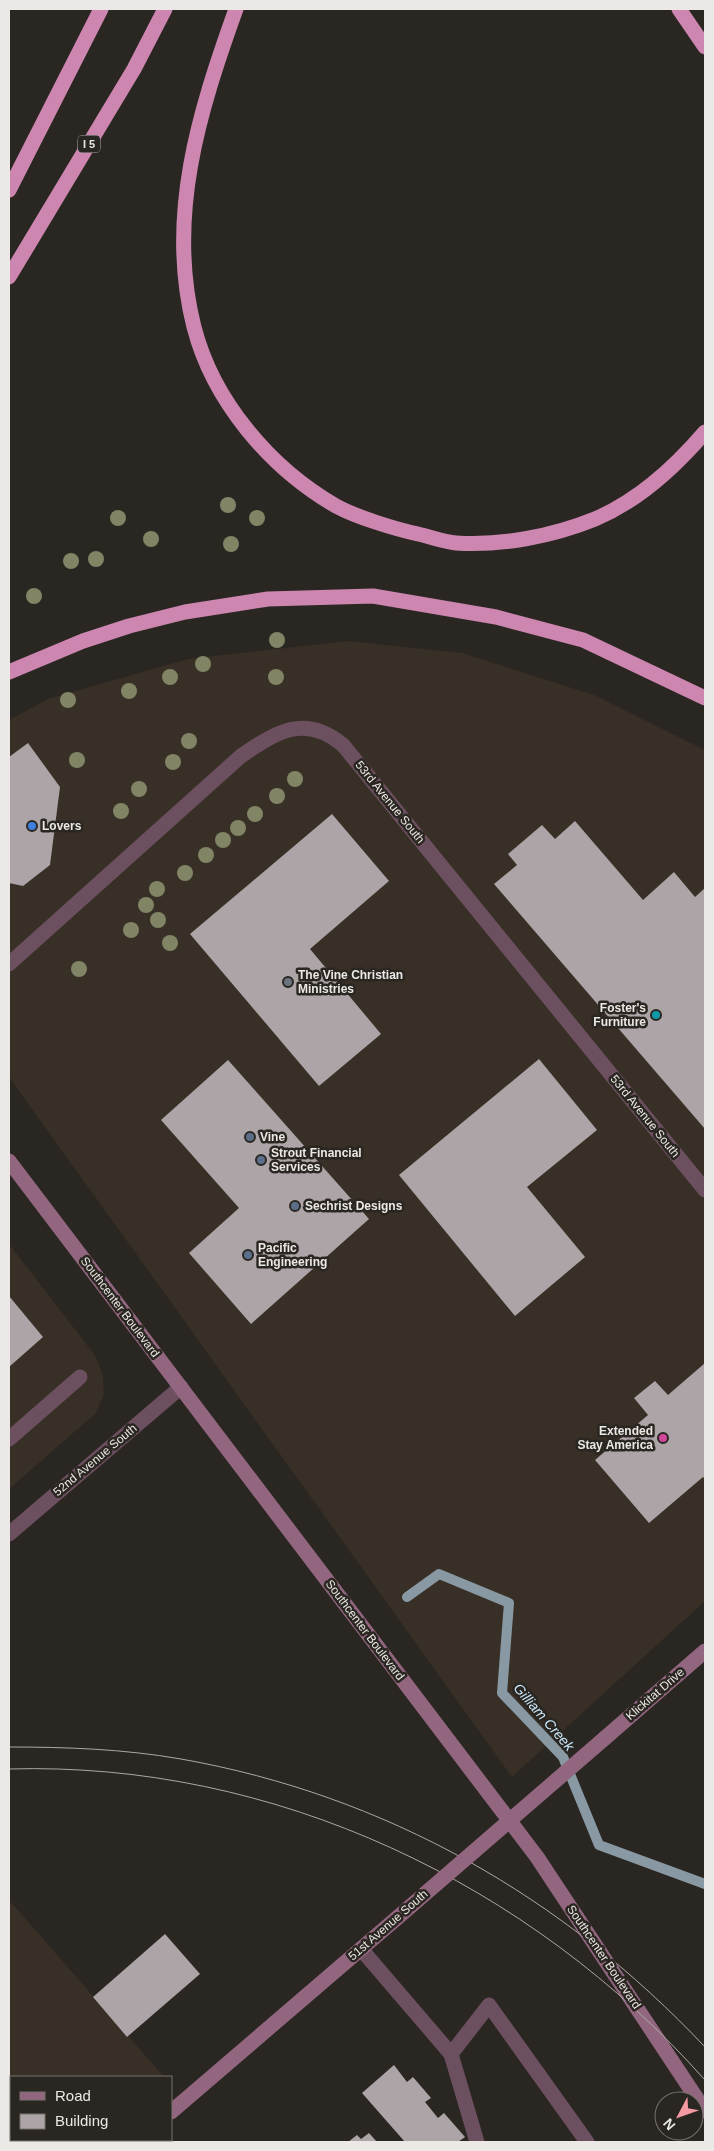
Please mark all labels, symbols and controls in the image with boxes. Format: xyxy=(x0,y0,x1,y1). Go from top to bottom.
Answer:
road number: I 5 xyxy=(78,136,100,152)
street label: 53rd Avenue South xyxy=(353,758,427,846)
place label: Lovers xyxy=(42,819,82,833)
marker: Lovers xyxy=(26,820,38,832)
place label: The Vine Christian Ministries xyxy=(298,968,403,996)
marker: The Vine Christian Ministries xyxy=(282,976,294,988)
place label: Foster's Furniture xyxy=(593,1001,646,1029)
marker: Foster's Furniture xyxy=(650,1009,662,1021)
street label: 53rd Avenue South xyxy=(608,1072,682,1160)
place label: Vine xyxy=(260,1130,285,1144)
marker: Vine xyxy=(244,1131,256,1143)
place label: Strout Financial Services xyxy=(271,1146,362,1174)
marker: Strout Financial Services xyxy=(255,1154,267,1166)
place label: Sechrist Designs xyxy=(305,1199,403,1213)
marker: Sechrist Designs xyxy=(289,1200,301,1212)
place label: Pacific Engineering xyxy=(258,1241,327,1269)
marker: Pacific Engineering xyxy=(242,1249,254,1261)
street label: Southcenter Boulevard xyxy=(78,1254,162,1360)
street label: 52nd Avenue South xyxy=(50,1421,140,1499)
place label: Extended Stay America xyxy=(577,1424,653,1452)
marker: Extended Stay America xyxy=(657,1432,669,1444)
street label: Southcenter Boulevard xyxy=(323,1577,407,1683)
street label: Klickitat Drive xyxy=(623,1665,687,1723)
water label: Gilliam Creek xyxy=(510,1680,578,1755)
street label: 51st Avenue South xyxy=(345,1887,431,1963)
street label: Southcenter Boulevard xyxy=(564,1902,644,2012)
legend xyxy=(10,2076,172,2141)
text: Road xyxy=(55,2087,91,2104)
north arrow xyxy=(654,2091,704,2141)
text: Building xyxy=(55,2112,108,2129)
text: N xyxy=(660,2115,679,2134)

